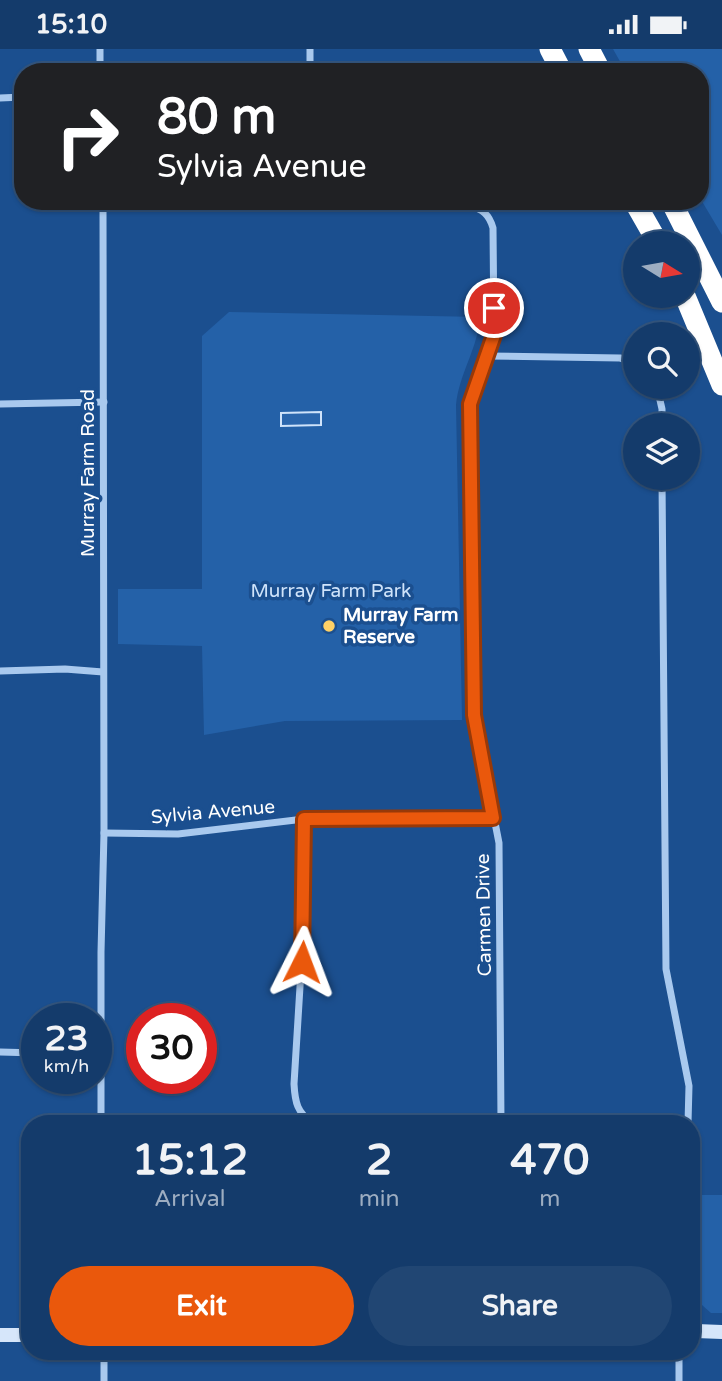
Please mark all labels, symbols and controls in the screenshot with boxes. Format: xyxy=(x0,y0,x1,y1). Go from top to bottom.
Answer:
text: 15:10 xyxy=(35,9,107,40)
text: 80 m xyxy=(157,88,276,147)
icon: right xyxy=(42,91,133,182)
text: Sylvia Avenue xyxy=(157,148,367,186)
north arrow xyxy=(623,231,700,308)
map controls xyxy=(623,231,700,490)
pin xyxy=(464,278,524,338)
icon: arrive xyxy=(475,289,513,327)
button: search xyxy=(623,322,700,399)
street label: Murray Farm Road xyxy=(77,389,99,557)
button: layers xyxy=(623,413,700,490)
park label: Murray Farm Park xyxy=(251,580,411,602)
place label: Murray Farm Reserve xyxy=(343,604,458,648)
marker: Murray Farm Reserve xyxy=(321,618,337,634)
street label: Sylvia Avenue xyxy=(150,796,276,828)
street label: Carmen Drive xyxy=(472,853,496,977)
position arrow xyxy=(265,925,339,999)
speed limit sign: 30 xyxy=(126,1003,217,1094)
text: 23 xyxy=(45,1018,88,1060)
text: km/h xyxy=(44,1055,89,1077)
text: 15:12 xyxy=(132,1135,248,1186)
text: 2 xyxy=(366,1135,392,1186)
text: 470 xyxy=(510,1135,589,1186)
text: Arrival xyxy=(154,1185,225,1213)
text: min xyxy=(359,1185,400,1213)
text: m xyxy=(539,1185,560,1213)
button: Exit xyxy=(49,1266,354,1346)
button: Share xyxy=(368,1266,672,1346)

